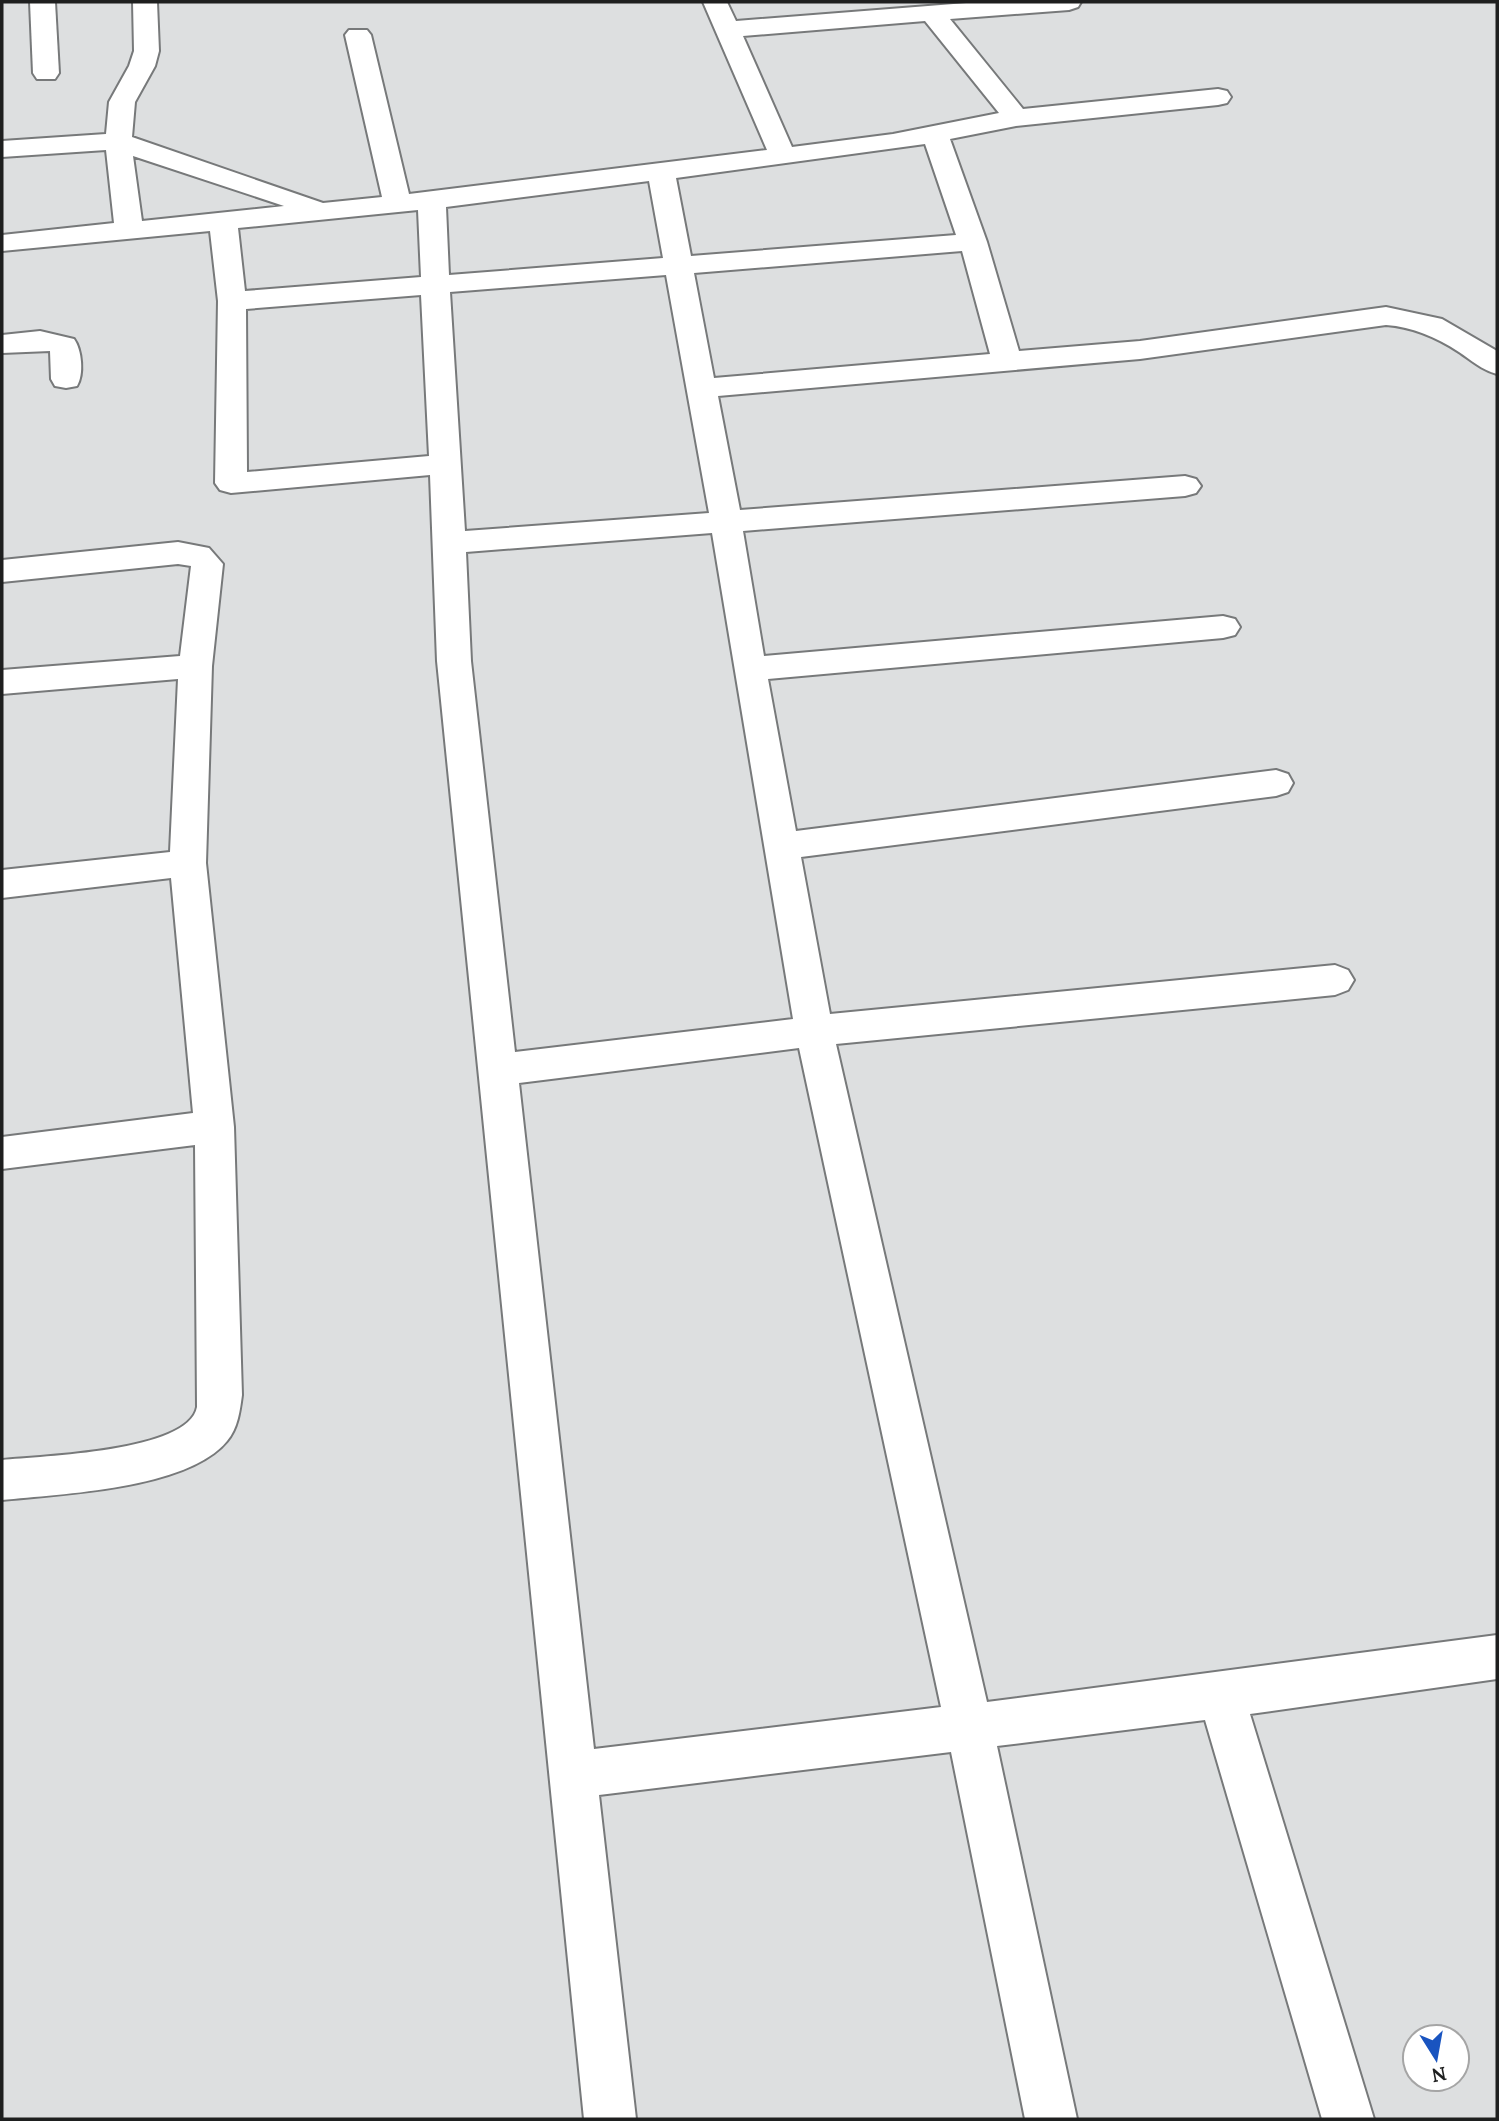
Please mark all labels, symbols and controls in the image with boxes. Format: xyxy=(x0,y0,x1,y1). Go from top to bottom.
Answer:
north arrow xyxy=(1401,2023,1471,2093)
text: N xyxy=(1429,2062,1449,2088)

